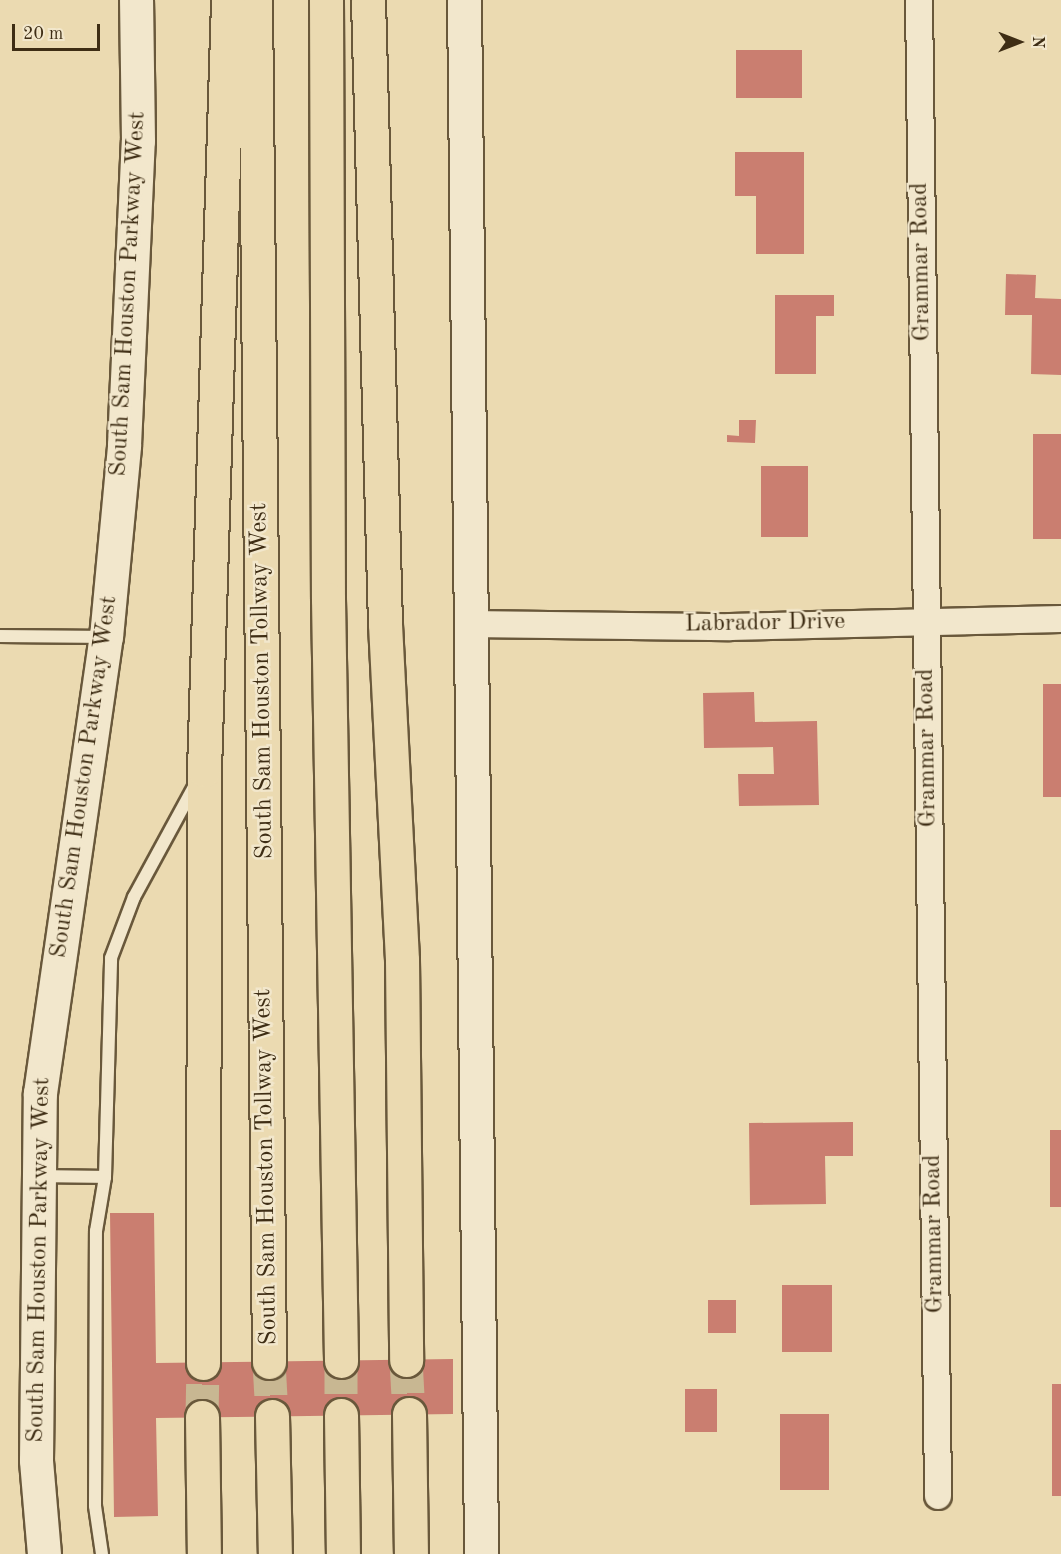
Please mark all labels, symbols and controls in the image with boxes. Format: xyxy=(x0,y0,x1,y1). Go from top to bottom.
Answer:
scale bar xyxy=(15,12,104,50)
north arrow xyxy=(989,12,1049,72)
text: 20 m xyxy=(23,25,63,43)
text: N xyxy=(1029,36,1045,48)
street label: South Sam Houston Parkway West xyxy=(105,111,153,477)
street label: Grammar Road xyxy=(906,182,938,342)
street label: South Sam Houston Tollway West xyxy=(245,502,281,860)
street label: South Sam Houston Parkway West xyxy=(45,594,125,960)
street label: Labrador Drive xyxy=(684,608,846,640)
street label: Grammar Road xyxy=(912,668,944,828)
street label: South Sam Houston Tollway West xyxy=(249,988,285,1346)
street label: South Sam Houston Parkway West xyxy=(22,1077,58,1443)
street label: Grammar Road xyxy=(919,1154,951,1314)

